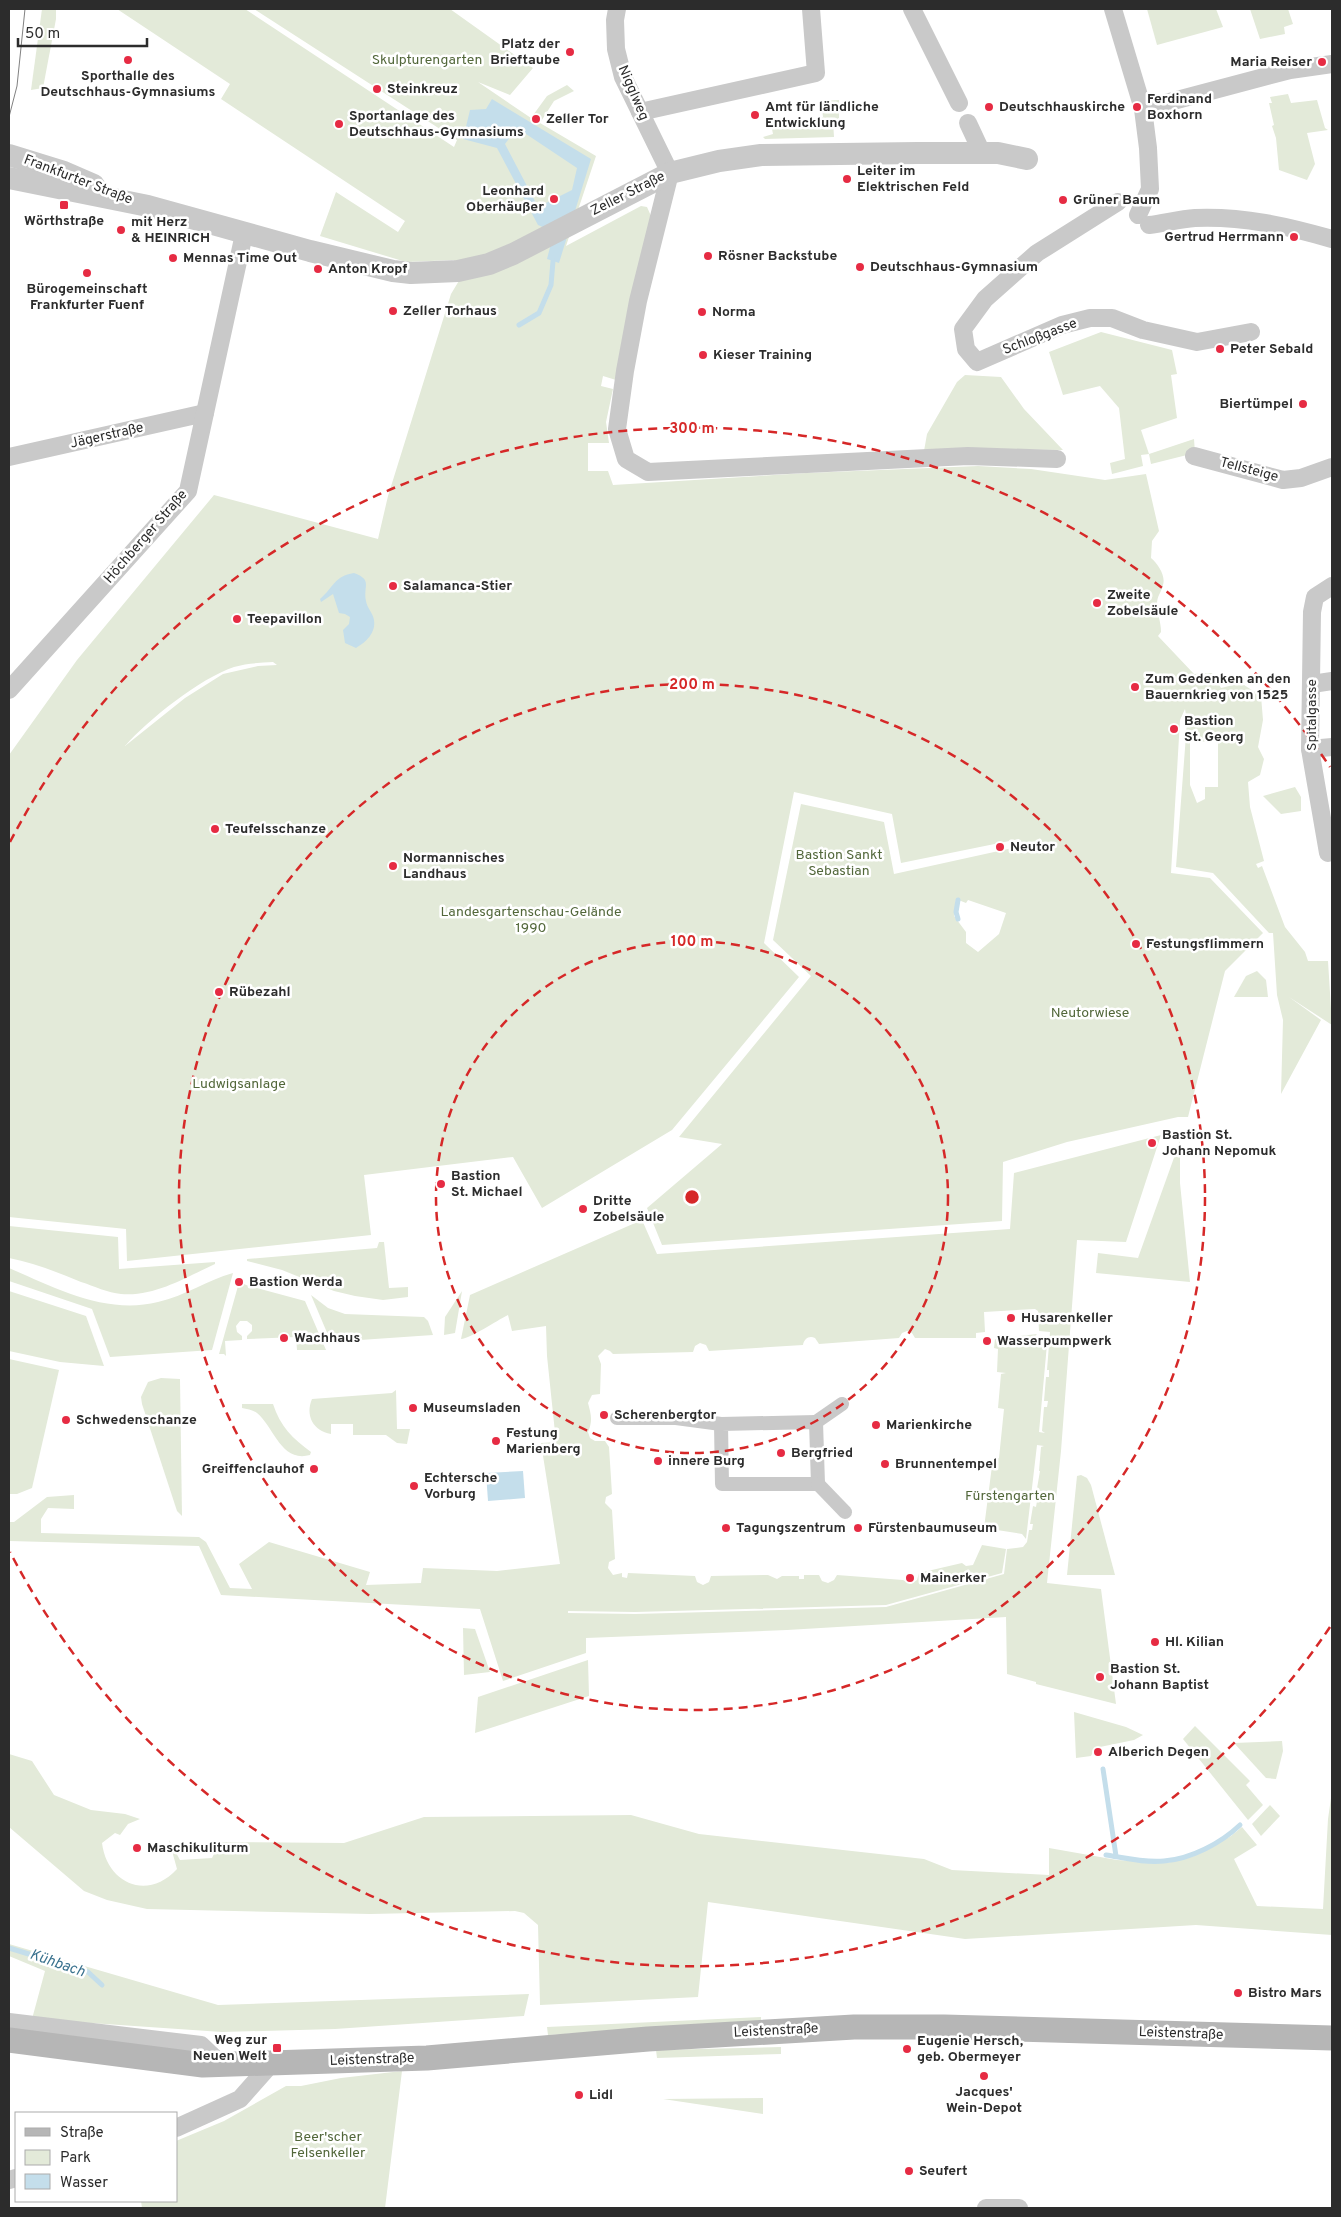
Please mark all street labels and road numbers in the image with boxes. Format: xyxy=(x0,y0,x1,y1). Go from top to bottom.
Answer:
street label: Nigglweg xyxy=(614,63,652,123)
street label: Frankfurter Straße xyxy=(21,151,135,209)
street label: Zeller Straße xyxy=(588,168,668,220)
street label: Schloßgasse xyxy=(1001,315,1079,359)
street label: Jägerstraße xyxy=(69,419,145,453)
street label: Tellsteige xyxy=(1218,454,1280,486)
street label: Höchberger Straße xyxy=(101,487,191,587)
street label: Spitalgasse xyxy=(1304,679,1321,751)
street label: Leistenstraße xyxy=(733,2020,819,2042)
street label: Leistenstraße xyxy=(1138,2024,1224,2044)
street label: Leistenstraße xyxy=(329,2050,415,2070)

